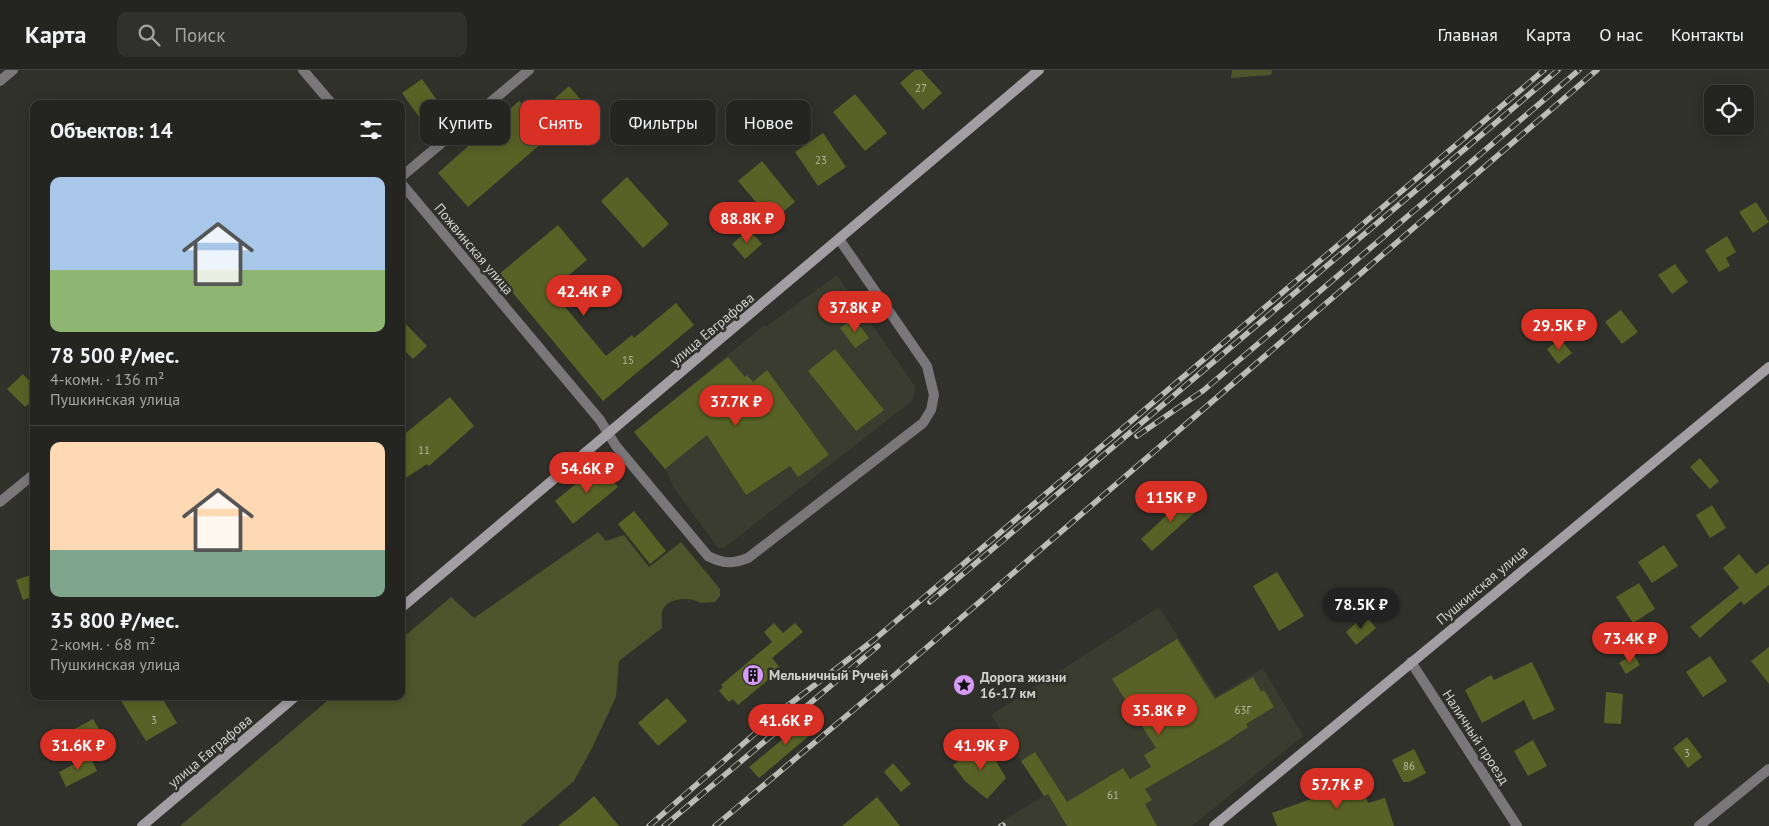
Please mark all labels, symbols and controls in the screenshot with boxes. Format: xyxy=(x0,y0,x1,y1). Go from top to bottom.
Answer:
search box xyxy=(117,12,467,57)
text: Карта xyxy=(25,19,87,50)
icon: search xyxy=(135,21,163,49)
text: Поиск xyxy=(175,23,225,47)
text: Главная xyxy=(1437,23,1498,46)
text: Карта xyxy=(1526,23,1571,46)
text: О нас xyxy=(1599,23,1643,46)
text: Контакты xyxy=(1671,23,1744,46)
house number: 27 xyxy=(915,81,927,95)
map controls xyxy=(1704,85,1754,135)
button: locate xyxy=(1704,85,1754,135)
chip: Купить xyxy=(420,100,510,145)
chip: Снять xyxy=(520,100,600,145)
chip: Фильтры xyxy=(610,100,716,145)
chip: Новое xyxy=(726,100,811,145)
icon: filters xyxy=(357,116,385,144)
text: Объектов: 14 xyxy=(50,117,173,144)
house number: 23 xyxy=(815,153,827,167)
street label: Пожвинская улица xyxy=(430,200,518,299)
pin: 88.8K ₽ xyxy=(701,202,793,244)
text: 88.8K ₽ xyxy=(720,208,774,228)
icon: home xyxy=(173,209,263,299)
pin: 42.4K ₽ xyxy=(538,274,630,317)
text: 42.4K ₽ xyxy=(557,281,611,301)
street label: улица Евграфова xyxy=(666,288,758,369)
pin: 37.8K ₽ xyxy=(809,290,901,333)
text: 37.8K ₽ xyxy=(829,297,881,317)
pin: 29.5K ₽ xyxy=(1513,308,1605,351)
text: 29.5K ₽ xyxy=(1532,315,1586,335)
text: 78 500 ₽/мес. xyxy=(50,342,179,369)
house number: 15 xyxy=(622,353,634,367)
text: 4-комн. · 136 m² xyxy=(50,369,164,389)
pin: 37.7K ₽ xyxy=(690,384,782,427)
text: Пушкинская улица xyxy=(50,389,180,409)
text: 37.7K ₽ xyxy=(710,391,762,411)
house number: 11 xyxy=(418,443,430,457)
pin: 54.6K ₽ xyxy=(541,452,633,494)
text: 54.6K ₽ xyxy=(560,458,614,478)
icon: home xyxy=(173,475,263,565)
pin: 115K ₽ xyxy=(1130,480,1212,523)
text: 115K ₽ xyxy=(1146,487,1196,507)
street label: Пушкинская улица xyxy=(1433,541,1531,629)
pin: 78.5K ₽ xyxy=(1315,588,1407,630)
text: 78.5K ₽ xyxy=(1334,594,1388,614)
text: 35 800 ₽/мес. xyxy=(50,607,179,634)
pin: 73.4K ₽ xyxy=(1584,622,1676,664)
text: 73.4K ₽ xyxy=(1603,628,1657,648)
text: 2-комн. · 68 m² xyxy=(50,634,156,654)
text: Пушкинская улица xyxy=(50,654,180,674)
building icon: Мельничный Ручей xyxy=(741,663,765,687)
place label: Мельничный Ручей xyxy=(769,666,889,684)
place label: Дорога жизни 16-17 км xyxy=(980,668,1066,702)
place icon: Дорога жизни 16-17 км xyxy=(952,673,976,697)
street label: Наличный проезд xyxy=(1439,686,1514,788)
pin: 35.8K ₽ xyxy=(1113,694,1205,736)
text: 35.8K ₽ xyxy=(1132,700,1186,720)
house number: 63Г xyxy=(1235,703,1253,717)
pin: 41.6K ₽ xyxy=(740,704,832,746)
street label: улица Евграфова xyxy=(164,710,256,791)
text: 41.6K ₽ xyxy=(759,710,813,730)
house number: 3 xyxy=(151,713,157,727)
pin: 31.6K ₽ xyxy=(32,728,124,771)
pin: 41.9K ₽ xyxy=(935,728,1027,771)
text: 31.6K ₽ xyxy=(51,735,105,755)
text: 41.9K ₽ xyxy=(954,735,1008,755)
house number: 3 xyxy=(1684,746,1690,760)
house number: 86 xyxy=(1403,759,1415,773)
pin: 57.7K ₽ xyxy=(1291,768,1383,810)
text: 57.7K ₽ xyxy=(1311,774,1363,794)
house number: 61 xyxy=(1107,788,1119,802)

